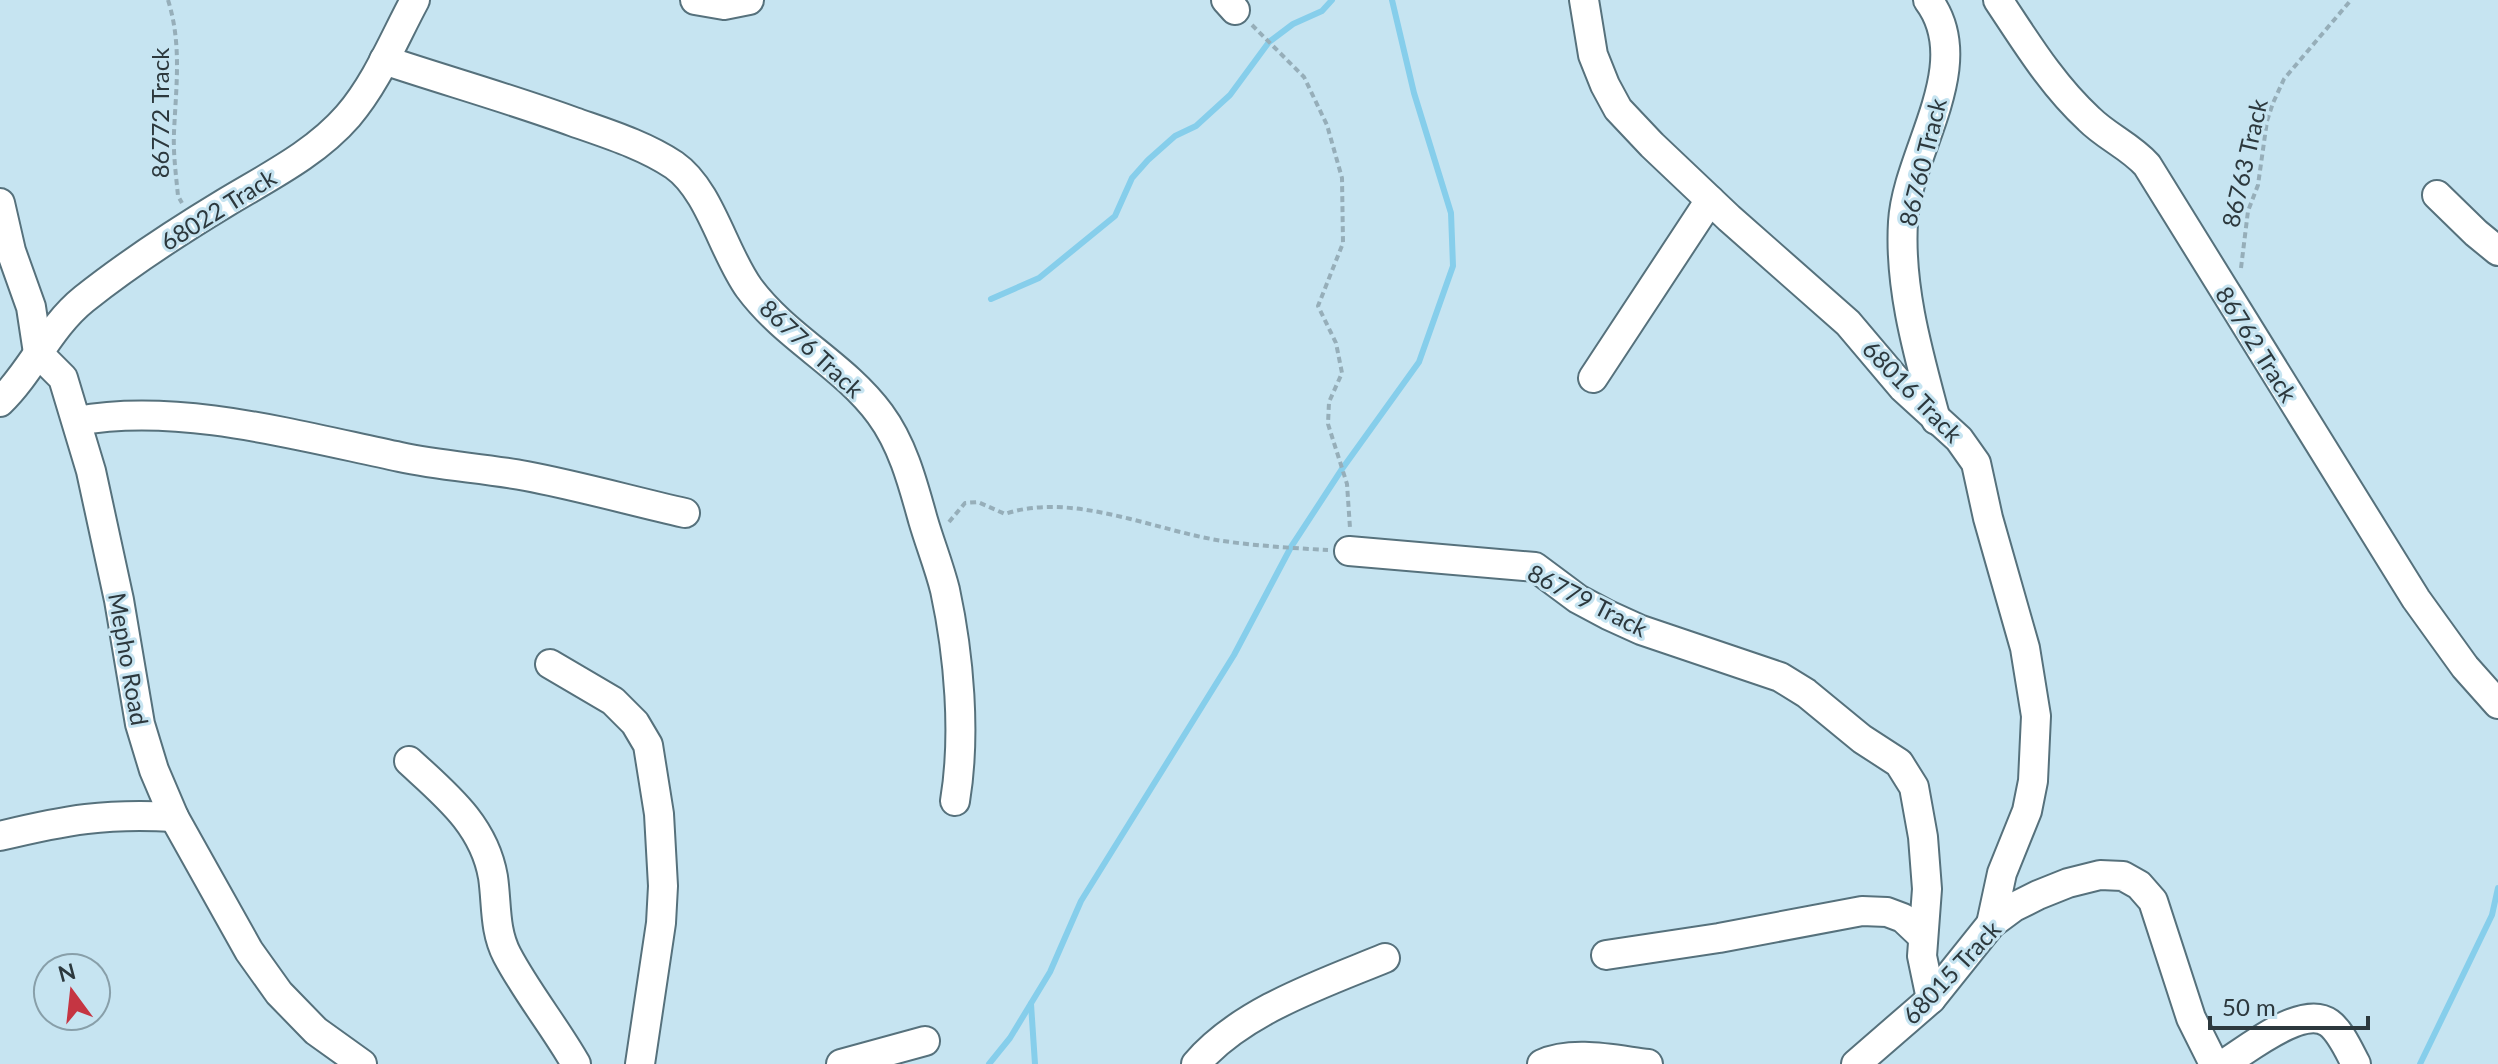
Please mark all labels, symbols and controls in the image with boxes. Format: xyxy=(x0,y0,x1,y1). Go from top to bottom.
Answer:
street label: 86772 Track xyxy=(145,47,174,178)
street label: 86760 Track xyxy=(1892,94,1952,229)
street label: 86763 Track xyxy=(2215,95,2273,230)
street label: 68022 Track xyxy=(155,162,282,256)
street label: 86762 Track xyxy=(2210,281,2304,408)
street label: 86776 Track xyxy=(754,293,870,404)
street label: 68016 Track xyxy=(1857,334,1969,449)
street label: 86779 Track xyxy=(1523,557,1654,643)
street label: Mepho Road xyxy=(103,590,155,728)
street label: 68015 Track xyxy=(1896,914,2007,1030)
north arrow xyxy=(32,952,112,1032)
text: N xyxy=(55,957,78,987)
scale bar xyxy=(2210,980,2368,1030)
text: 50 m xyxy=(2222,992,2276,1021)

